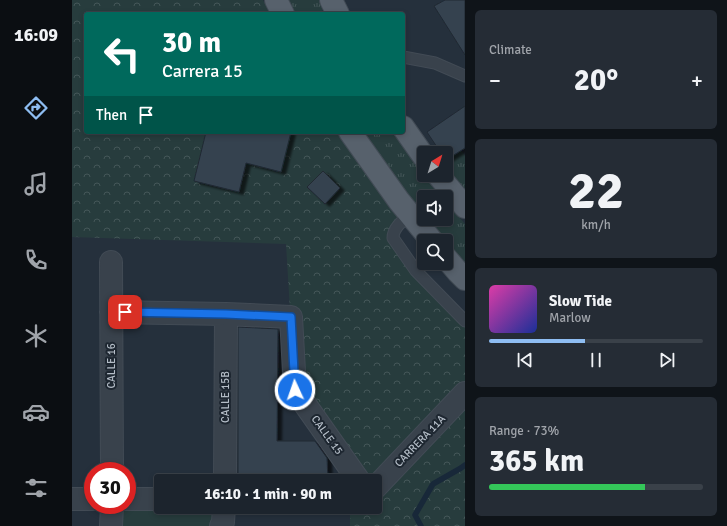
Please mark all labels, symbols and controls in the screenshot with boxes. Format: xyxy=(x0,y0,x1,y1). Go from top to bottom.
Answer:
text: 16:09 xyxy=(14,24,58,46)
text: 30 m xyxy=(162,26,221,60)
icon: left xyxy=(96,28,148,80)
text: Climate xyxy=(489,42,532,58)
text: Carrera 15 xyxy=(162,60,243,82)
text: 20° xyxy=(574,62,618,99)
text: − xyxy=(489,67,501,94)
text: + xyxy=(691,67,703,94)
icon: directions xyxy=(22,94,50,122)
icon: arrive xyxy=(135,104,157,126)
text: Then xyxy=(96,106,127,124)
north arrow xyxy=(417,146,453,182)
map controls xyxy=(417,146,453,270)
text: 22 xyxy=(568,159,624,223)
icon: music xyxy=(22,170,50,198)
button: sound xyxy=(417,190,453,226)
text: km/h xyxy=(581,217,611,233)
button: search xyxy=(417,234,453,270)
icon: phone xyxy=(22,246,50,274)
text: Slow Tide xyxy=(549,292,612,310)
pin xyxy=(108,295,142,329)
icon: arrive xyxy=(114,301,136,323)
text: Marlow xyxy=(549,310,591,326)
icon: climate xyxy=(22,322,50,350)
street label: CALLE 16 xyxy=(105,343,118,389)
icon: previous xyxy=(514,349,536,371)
icon: pause xyxy=(585,349,607,371)
icon: next xyxy=(656,349,678,371)
position arrow xyxy=(274,369,316,411)
street label: CALLE 15B xyxy=(219,371,232,423)
icon: car xyxy=(22,398,50,426)
street label: CARRERA 11A xyxy=(392,412,448,470)
street label: CALLE 15 xyxy=(308,413,346,457)
text: Range · 73% xyxy=(489,423,559,439)
text: 365 km xyxy=(489,443,584,480)
speed limit sign: 30 xyxy=(84,462,136,514)
icon: filters xyxy=(22,474,50,502)
text: 16:10 · 1 min · 90 m xyxy=(204,485,332,503)

